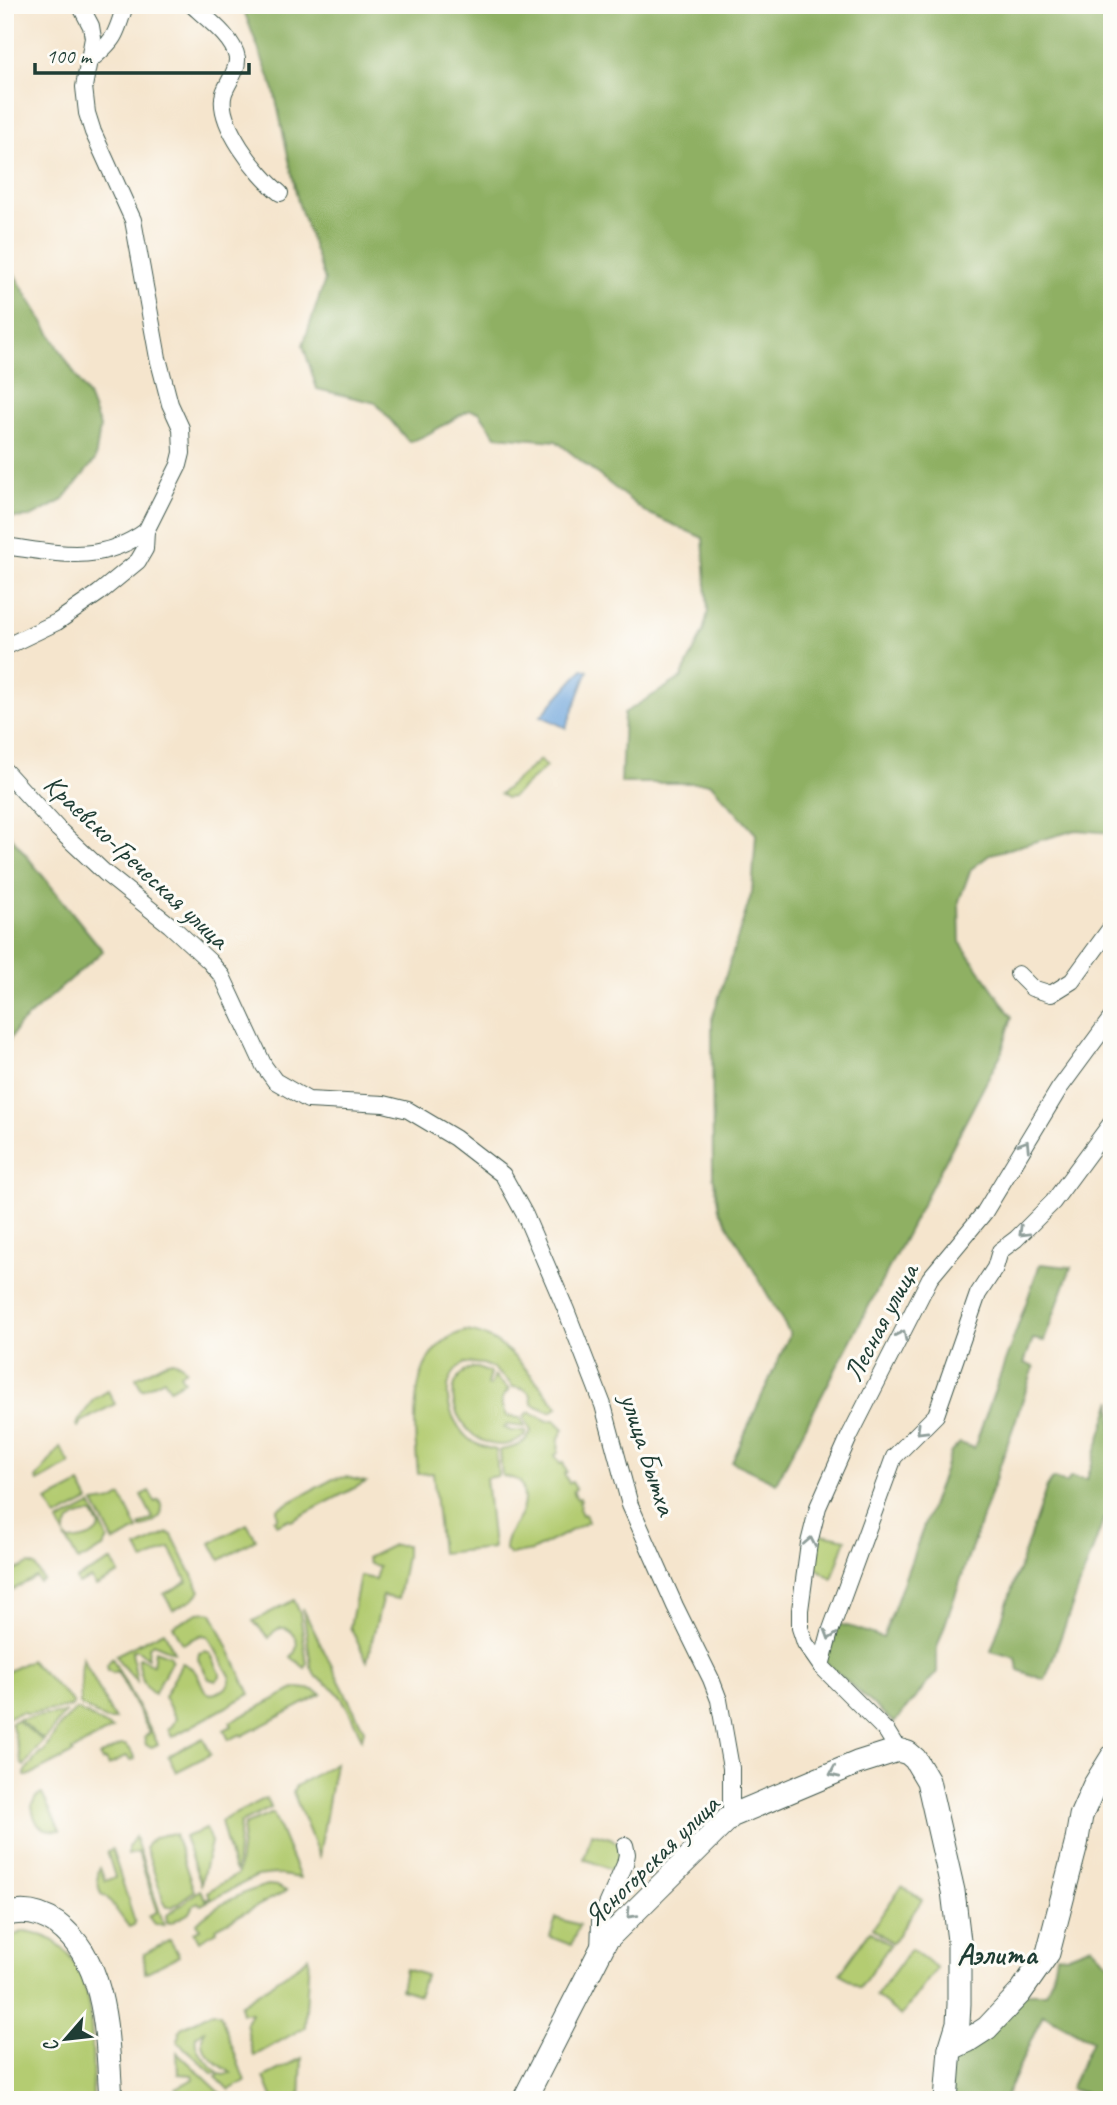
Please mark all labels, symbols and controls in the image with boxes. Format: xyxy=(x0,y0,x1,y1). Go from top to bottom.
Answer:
scale bar xyxy=(35,32,248,76)
text: 100 m xyxy=(46,43,93,69)
street label: Краевско-Греческая улица xyxy=(37,766,238,957)
one-way arrow xyxy=(1016,1140,1029,1153)
one-way arrow xyxy=(1018,1223,1031,1236)
street label: Лесная улица xyxy=(835,1255,927,1387)
one-way arrow xyxy=(893,1330,907,1342)
street label: улица Бытха xyxy=(612,1387,685,1521)
one-way arrow xyxy=(917,1421,930,1434)
one-way arrow xyxy=(802,1536,817,1548)
one-way arrow xyxy=(824,1628,839,1640)
one-way arrow xyxy=(829,1765,841,1779)
street label: Ясногорская улица xyxy=(576,1786,728,1934)
one-way arrow xyxy=(627,1906,640,1919)
district label: Аэлита xyxy=(957,1935,1039,1973)
north arrow xyxy=(32,2004,102,2074)
text: С xyxy=(38,2034,65,2056)

